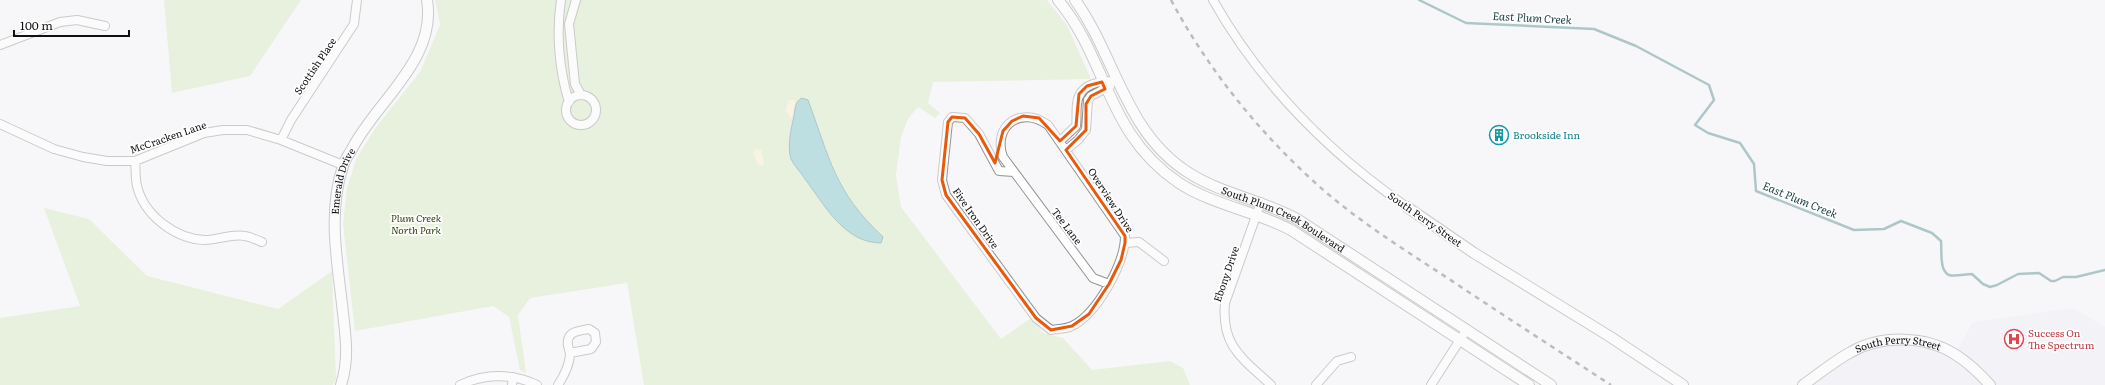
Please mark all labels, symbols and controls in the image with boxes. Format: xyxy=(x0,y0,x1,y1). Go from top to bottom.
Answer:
water label: East Plum Creek xyxy=(1492,7,1572,27)
scale bar xyxy=(14,12,129,38)
text: 100 m xyxy=(20,16,53,34)
street label: Scottish Place xyxy=(290,34,339,97)
street label: McCracken Lane xyxy=(128,116,208,157)
building icon: Brookside Inn xyxy=(1488,124,1510,146)
place label: Brookside Inn xyxy=(1513,127,1581,142)
street label: Emerald Drive xyxy=(327,145,358,215)
street label: Overview Drive xyxy=(1085,165,1138,235)
water label: East Plum Creek xyxy=(1761,177,1840,221)
street label: South Plum Creek Boulevard xyxy=(1219,182,1348,255)
street label: Five Iron Drive xyxy=(950,184,1003,251)
street label: South Perry Street xyxy=(1385,187,1465,250)
street label: Tee Lane xyxy=(1049,204,1086,247)
park label: Plum Creek North Park xyxy=(391,210,442,237)
street label: Ebony Drive xyxy=(1209,244,1242,304)
place label: Success On The Spectrum xyxy=(2028,325,2095,352)
hospital icon: Success On The Spectrum xyxy=(2003,328,2025,350)
street label: South Perry Street xyxy=(1852,332,1943,356)

